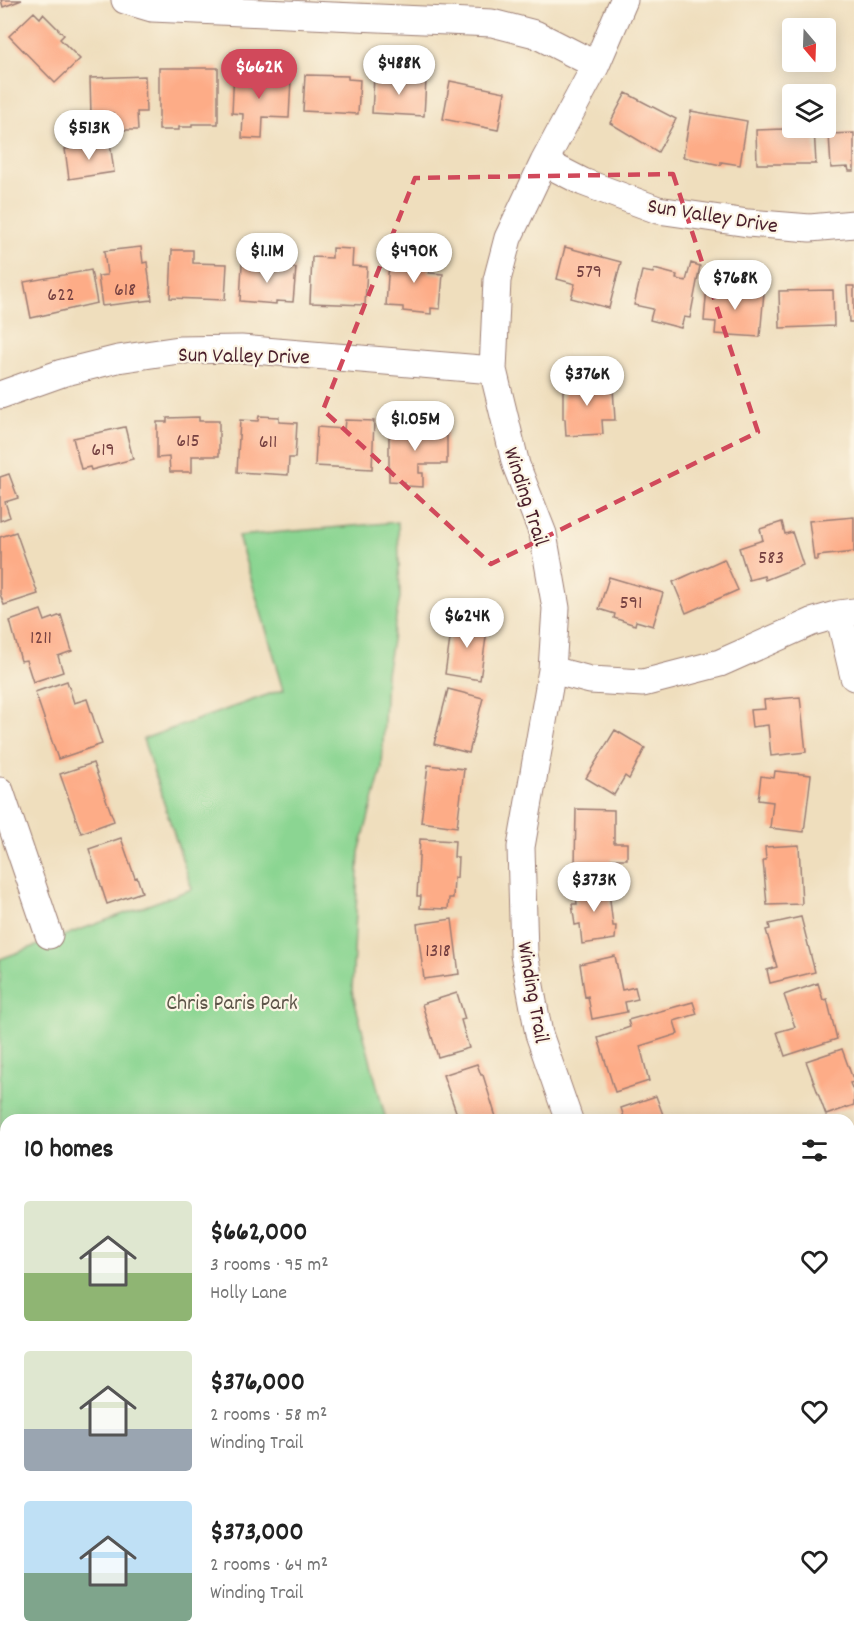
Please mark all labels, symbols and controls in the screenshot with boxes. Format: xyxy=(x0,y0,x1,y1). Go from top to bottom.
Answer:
north arrow xyxy=(782,18,836,72)
map controls xyxy=(782,18,836,138)
pin: $488K xyxy=(357,45,441,96)
pin: $662K xyxy=(217,49,301,100)
text: $488K xyxy=(377,50,421,78)
text: $662K xyxy=(235,54,283,82)
button: layers xyxy=(782,84,836,138)
pin: $513K xyxy=(47,110,131,161)
text: $513K xyxy=(68,115,110,143)
street label: Sun Valley Drive xyxy=(645,192,780,243)
pin: $1.1M xyxy=(225,233,309,284)
pin: $490K xyxy=(372,233,456,284)
text: $1.1M xyxy=(250,238,284,266)
text: $490K xyxy=(390,238,438,266)
house number: 579 xyxy=(576,259,602,287)
pin: $768K xyxy=(693,260,777,311)
text: $768K xyxy=(713,265,757,293)
house number: 618 xyxy=(114,277,136,305)
house number: 622 xyxy=(47,282,75,310)
street label: Sun Valley Drive xyxy=(178,341,310,374)
pin: $376K xyxy=(545,356,629,407)
text: $376K xyxy=(564,361,610,389)
pin: $1.05M xyxy=(366,401,464,452)
text: $1.05M xyxy=(390,406,440,434)
house number: 615 xyxy=(176,428,200,456)
house number: 611 xyxy=(259,429,277,457)
house number: 619 xyxy=(91,437,115,465)
street label: Winding Trail xyxy=(494,444,555,551)
house number: 583 xyxy=(758,545,784,573)
house number: 591 xyxy=(620,590,642,618)
pin: $624K xyxy=(425,598,509,649)
text: $624K xyxy=(444,603,490,631)
house number: 1211 xyxy=(30,625,52,653)
pin: $373K xyxy=(552,862,636,913)
text: $373K xyxy=(572,867,616,895)
house number: 1318 xyxy=(425,938,451,966)
street label: Winding Trail xyxy=(507,939,556,1046)
park label: Chris Paris Park xyxy=(166,989,298,1020)
text: 10 homes xyxy=(24,1132,114,1169)
icon: filters xyxy=(798,1134,831,1167)
text: $662,000 xyxy=(210,1215,307,1252)
icon: home xyxy=(72,1225,144,1297)
icon: heart xyxy=(798,1245,831,1278)
text: 3 rooms · 95 m² xyxy=(210,1252,329,1280)
text: Holly Lane xyxy=(210,1280,287,1308)
text: $376,000 xyxy=(210,1365,305,1402)
icon: home xyxy=(72,1375,144,1447)
icon: heart xyxy=(798,1395,831,1428)
text: 2 rooms · 58 m² xyxy=(210,1402,327,1430)
text: Winding Trail xyxy=(210,1430,303,1458)
text: $373,000 xyxy=(210,1515,304,1552)
icon: home xyxy=(72,1525,144,1597)
icon: heart xyxy=(798,1545,831,1578)
text: 2 rooms · 64 m² xyxy=(210,1552,328,1580)
text: Winding Trail xyxy=(210,1580,303,1608)

